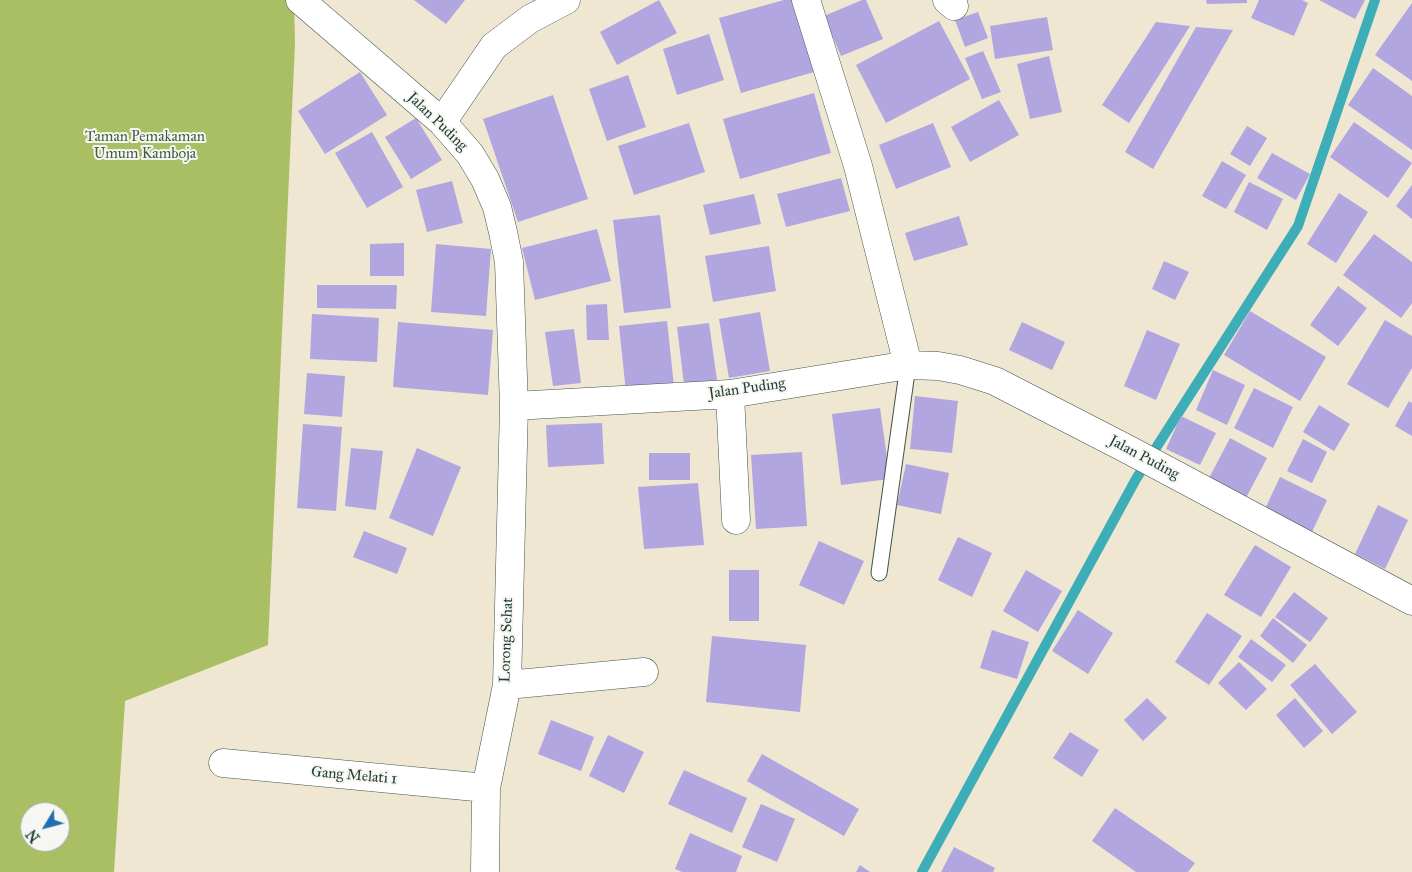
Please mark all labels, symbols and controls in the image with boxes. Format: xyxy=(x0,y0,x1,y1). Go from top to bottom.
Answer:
street label: Jalan Puding xyxy=(403,89,471,155)
park label: Taman Pemakaman Umum Kamboja xyxy=(85,128,205,163)
street label: Jalan Puding xyxy=(708,375,786,403)
street label: Jalan Puding xyxy=(1106,432,1182,484)
street label: Lorong Sehat xyxy=(497,597,517,683)
street label: Gang Melati 1 xyxy=(310,763,398,789)
north arrow xyxy=(20,802,70,852)
text: N xyxy=(23,826,44,846)

